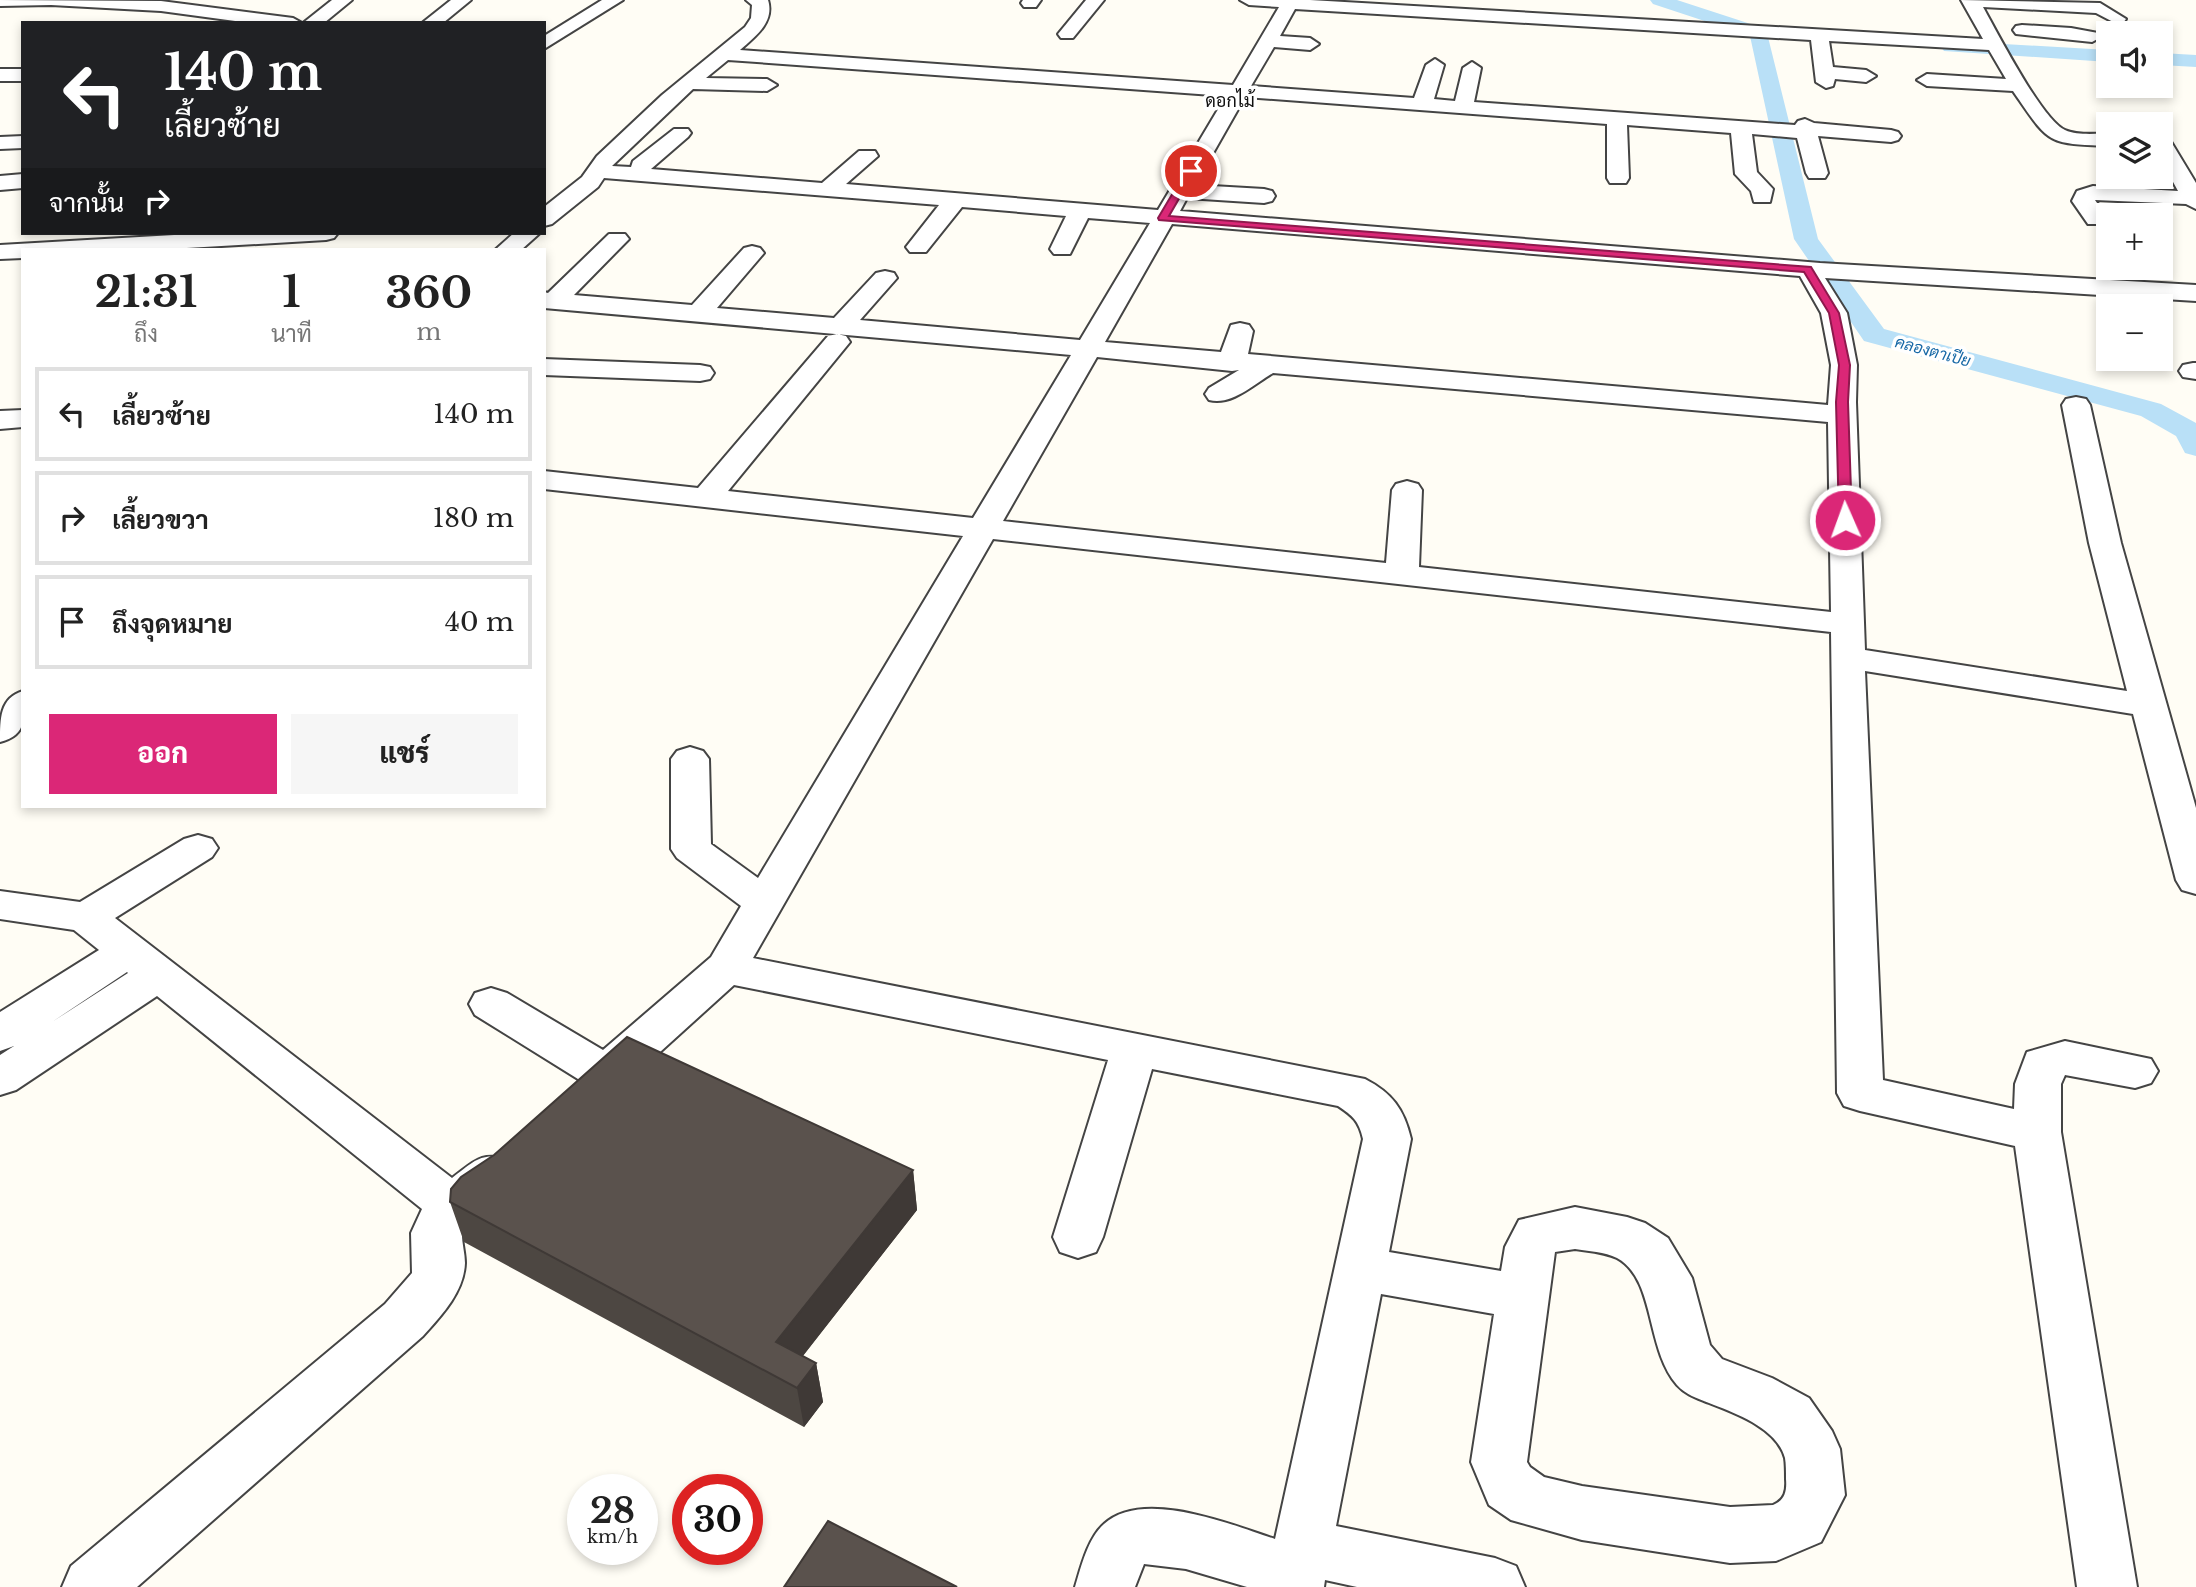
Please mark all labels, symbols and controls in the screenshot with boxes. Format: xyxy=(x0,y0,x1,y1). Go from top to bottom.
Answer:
map controls xyxy=(2096,21,2173,371)
button: sound xyxy=(2096,21,2173,98)
text: 140 m xyxy=(164,42,322,103)
icon: left xyxy=(49,49,140,140)
district label: ดอกไม้ xyxy=(1205,88,1256,112)
text: เลี้ยวซ้าย xyxy=(164,106,281,146)
button: layers xyxy=(2096,112,2173,189)
pin xyxy=(1161,141,1221,201)
icon: arrive xyxy=(1172,152,1210,190)
icon: right xyxy=(138,182,176,220)
text: จากนั้น xyxy=(49,187,124,219)
button: + xyxy=(2096,203,2173,280)
text: 21:31 xyxy=(95,266,197,318)
text: 1 xyxy=(282,266,301,318)
text: 360 xyxy=(386,267,472,319)
button: − xyxy=(2096,294,2173,371)
text: m xyxy=(417,318,441,346)
text: ถึง xyxy=(134,320,158,348)
text: นาที xyxy=(271,320,312,348)
water label: คลองตาเปีย xyxy=(1893,331,1973,371)
icon: left xyxy=(53,395,91,433)
text: 140 m xyxy=(433,398,514,430)
text: เลี้ยวซ้าย xyxy=(112,400,211,432)
position arrow xyxy=(1808,483,1882,557)
icon: right xyxy=(53,499,91,537)
text: 180 m xyxy=(433,502,514,534)
text: เลี้ยวขวา xyxy=(112,504,209,536)
icon: arrive xyxy=(53,603,91,641)
text: 40 m xyxy=(445,606,514,638)
text: ถึงจุดหมาย xyxy=(112,608,233,640)
button: ออก xyxy=(49,714,277,794)
button: แชร์ xyxy=(291,714,518,794)
speed limit sign: 30 xyxy=(672,1474,763,1565)
text: 28 xyxy=(590,1489,635,1532)
text: km/h xyxy=(587,1526,638,1548)

